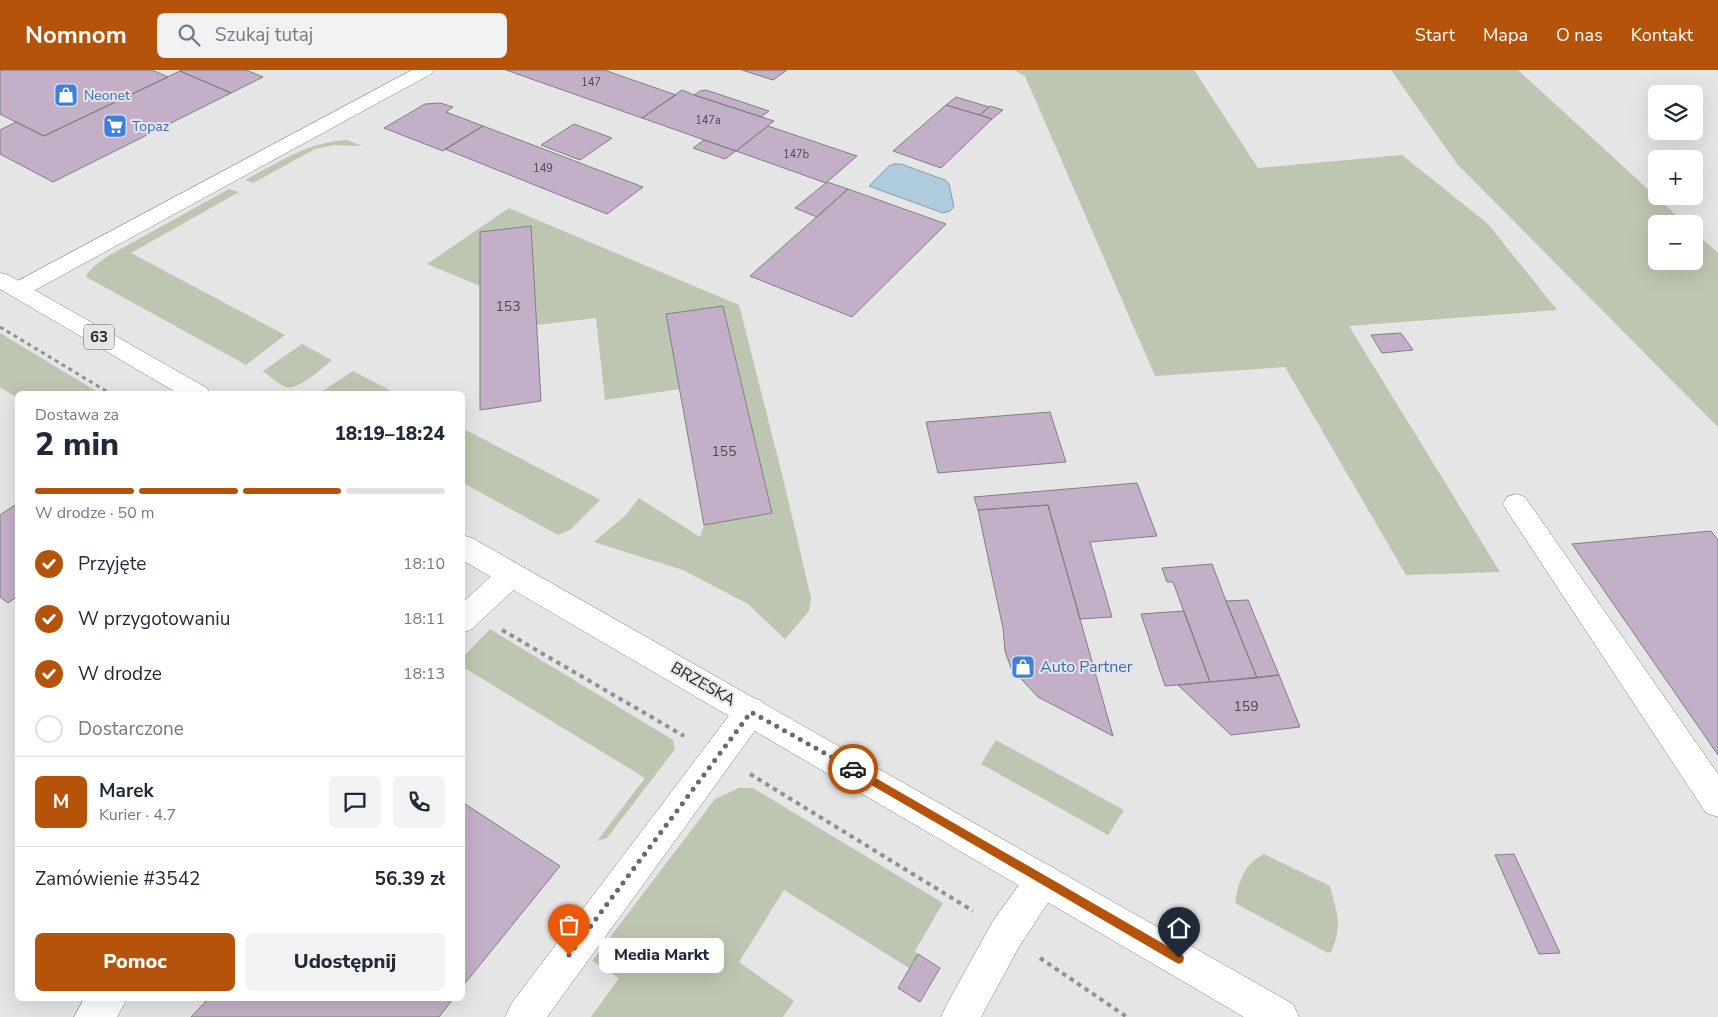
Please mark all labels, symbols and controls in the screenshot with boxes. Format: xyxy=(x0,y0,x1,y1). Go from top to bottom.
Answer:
search box xyxy=(157,13,507,58)
text: Nomnom xyxy=(25,19,127,51)
icon: search xyxy=(175,21,203,49)
text: Szukaj tutaj xyxy=(215,22,313,48)
text: Start xyxy=(1415,23,1455,47)
text: Mapa xyxy=(1483,23,1528,47)
text: O nas xyxy=(1556,23,1603,47)
text: Kontakt xyxy=(1631,23,1693,47)
house number: 147 xyxy=(581,75,601,90)
shop icon: Neonet xyxy=(53,82,79,108)
map controls xyxy=(1648,85,1703,270)
button: layers xyxy=(1648,85,1703,140)
place label: Neonet xyxy=(84,86,130,105)
supermarket icon: Topaz xyxy=(102,113,128,139)
house number: 147a xyxy=(695,113,721,128)
place label: Topaz xyxy=(132,117,170,136)
house number: 147b xyxy=(783,147,809,162)
button: + xyxy=(1648,150,1703,205)
house number: 149 xyxy=(533,161,553,176)
button: − xyxy=(1648,215,1703,270)
house number: 153 xyxy=(495,297,521,316)
road number: 63 xyxy=(84,324,114,350)
text: Dostawa za xyxy=(35,404,119,426)
text: 18:19–18:24 xyxy=(334,421,445,447)
text: 2 min xyxy=(35,423,119,466)
house number: 155 xyxy=(711,442,737,461)
text: W drodze · 50 m xyxy=(35,502,155,524)
icon: check xyxy=(35,550,63,578)
text: Przyjęte xyxy=(78,551,146,577)
text: 18:10 xyxy=(403,553,445,575)
icon: check xyxy=(35,605,63,633)
text: W przygotowaniu xyxy=(78,606,230,632)
text: 18:11 xyxy=(403,608,445,630)
shop icon: Auto Partner xyxy=(1010,654,1036,680)
place label: Auto Partner xyxy=(1040,656,1133,678)
street label: BRZESKA xyxy=(667,657,740,711)
icon: check xyxy=(35,660,63,688)
text: W drodze xyxy=(78,661,162,687)
text: 18:13 xyxy=(403,663,445,685)
house number: 159 xyxy=(1233,697,1259,716)
text: Dostarczone xyxy=(78,716,184,742)
courier xyxy=(828,744,878,794)
icon: car xyxy=(839,755,867,783)
button: chat xyxy=(329,776,381,828)
button: phone xyxy=(393,776,445,828)
text: Marek xyxy=(99,778,154,804)
text: M xyxy=(53,789,69,815)
text: Kurier · 4.7 xyxy=(99,804,176,826)
text: Zamówienie #3542 xyxy=(35,866,200,892)
text: 56.39 zł xyxy=(374,866,445,892)
pin xyxy=(548,904,590,955)
pin xyxy=(1158,907,1200,958)
icon: bag xyxy=(555,911,583,939)
icon: home xyxy=(1165,914,1193,942)
button: Pomoc xyxy=(35,933,235,991)
button: Udostępnij xyxy=(245,933,445,991)
callout: Media Markt xyxy=(599,938,724,972)
text: Media Markt xyxy=(614,944,709,966)

